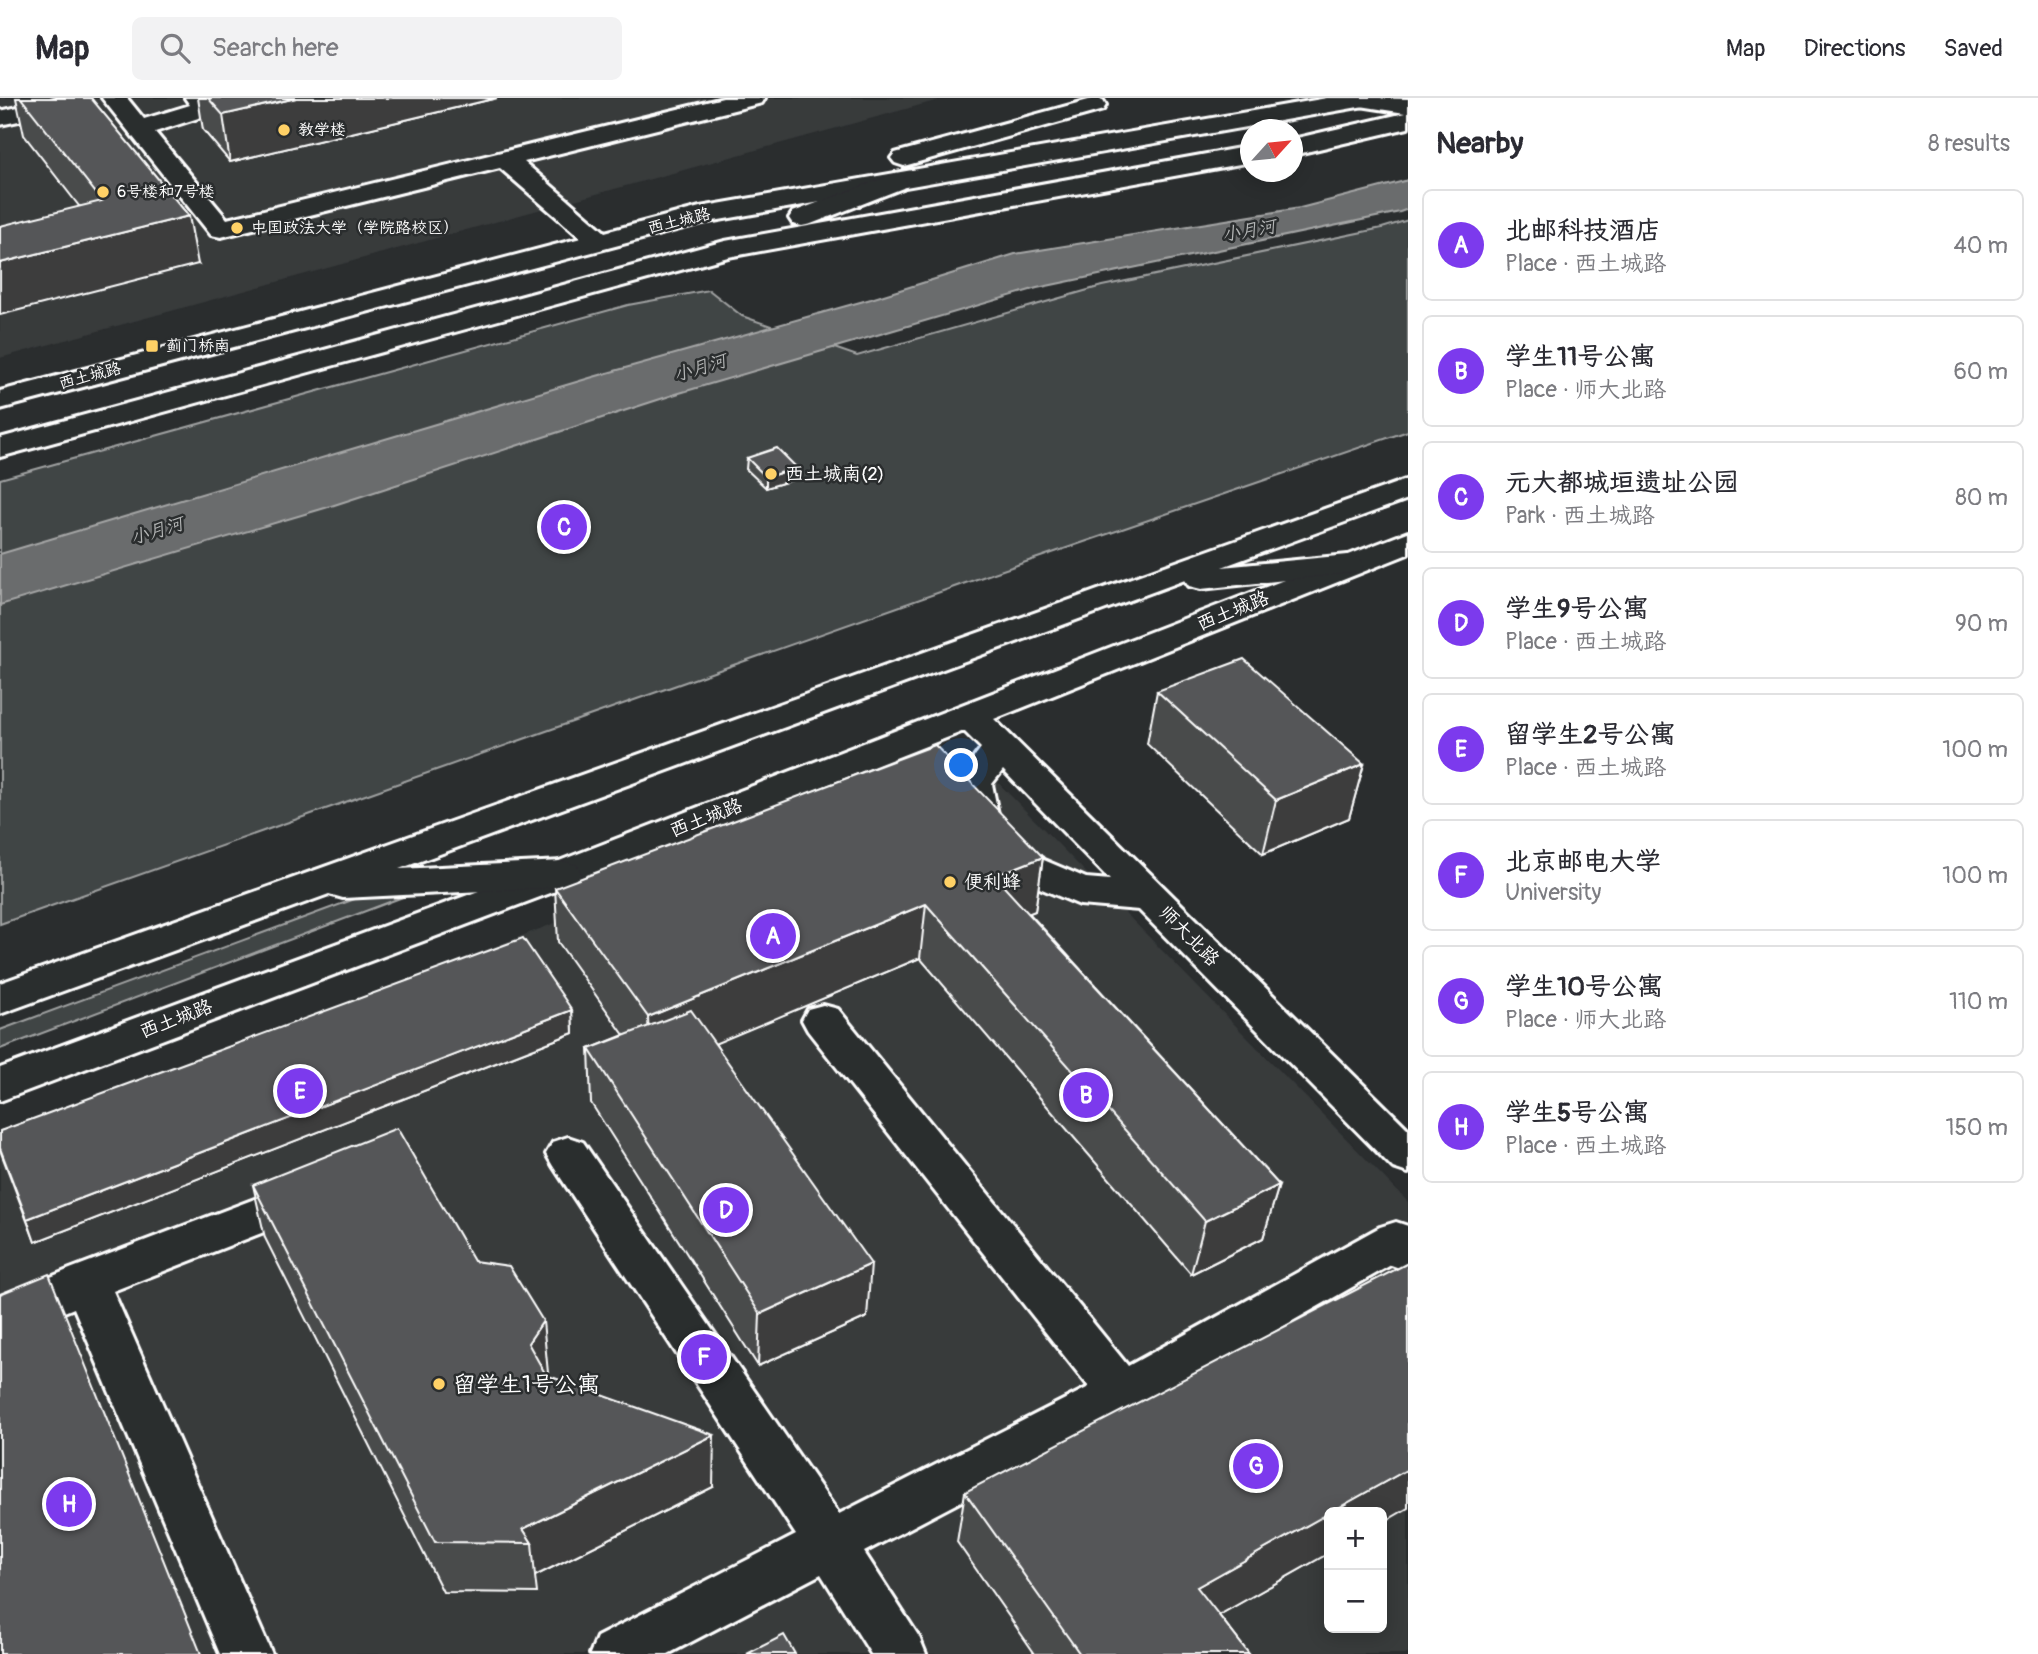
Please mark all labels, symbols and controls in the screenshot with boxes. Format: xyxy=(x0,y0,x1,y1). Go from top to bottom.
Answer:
search box xyxy=(132,17,622,80)
text: Map xyxy=(35,28,90,69)
icon: search xyxy=(156,29,194,67)
text: Search here xyxy=(212,32,339,64)
text: Map xyxy=(1726,34,1766,63)
text: Directions xyxy=(1804,34,1905,63)
text: Saved xyxy=(1943,34,2003,63)
north arrow xyxy=(1240,119,1303,182)
place label: 教学楼 xyxy=(298,120,346,140)
marker: 教学楼 xyxy=(276,122,292,138)
text: Nearby xyxy=(1436,125,1523,162)
text: 8 results xyxy=(1928,129,2010,158)
place label: 6号楼和7号楼 xyxy=(117,182,215,202)
marker: 6号楼和7号楼 xyxy=(95,184,111,200)
street label: 西土城路 xyxy=(646,204,712,238)
water label: 小月河 xyxy=(1220,214,1281,247)
text: 北邮科技酒店 xyxy=(1505,215,1661,247)
place label: 中国政法大学（学院路校区） xyxy=(251,218,459,238)
marker: 中国政法大学（学院路校区） xyxy=(229,220,245,236)
text: A xyxy=(1454,231,1468,260)
text: 40 m xyxy=(1954,231,2008,260)
text: Place · 西土城路 xyxy=(1505,249,1666,278)
place label: 蓟门桥南 xyxy=(166,336,230,356)
marker: 蓟门桥南 xyxy=(144,338,160,354)
text: 学生11号公寓 xyxy=(1505,341,1655,373)
water label: 小月河 xyxy=(671,348,732,387)
text: B xyxy=(1454,357,1468,386)
text: 60 m xyxy=(1953,357,2008,386)
street label: 西土城路 xyxy=(56,358,124,394)
text: Place · 师大北路 xyxy=(1505,375,1666,404)
place label: 西土城南(2) xyxy=(785,462,884,486)
marker: 西土城南(2) xyxy=(763,466,779,482)
text: 元大都城垣遗址公园 xyxy=(1505,467,1739,499)
text: C xyxy=(1454,483,1468,512)
text: 80 m xyxy=(1955,483,2008,512)
pin: C xyxy=(541,501,587,553)
text: Park · 西土城路 xyxy=(1505,501,1655,530)
water label: 小月河 xyxy=(128,511,189,550)
street label: 西土城路 xyxy=(1193,586,1273,636)
text: 学生9号公寓 xyxy=(1505,593,1648,625)
text: D xyxy=(1454,609,1468,638)
text: 90 m xyxy=(1955,609,2008,638)
text: Place · 西土城路 xyxy=(1505,627,1666,656)
text: 留学生2号公寓 xyxy=(1505,719,1676,751)
text: E xyxy=(1455,735,1467,764)
text: 100 m xyxy=(1942,735,2008,764)
your location xyxy=(944,748,978,782)
text: Place · 西土城路 xyxy=(1505,753,1666,782)
street label: 西土城路 xyxy=(666,793,746,843)
text: 北京邮电大学 xyxy=(1505,846,1661,878)
text: F xyxy=(1454,861,1468,890)
text: 100 m xyxy=(1942,861,2008,890)
place label: 便利蜂 xyxy=(964,870,1021,894)
marker: 便利蜂 xyxy=(942,874,958,890)
text: University xyxy=(1505,878,1601,907)
street label: 师大北路 xyxy=(1154,901,1224,971)
pin: A xyxy=(750,910,796,962)
text: 学生10号公寓 xyxy=(1505,971,1663,1003)
text: G xyxy=(1453,987,1469,1016)
text: 110 m xyxy=(1949,987,2008,1016)
street label: 西土城路 xyxy=(136,994,216,1044)
text: Place · 师大北路 xyxy=(1505,1005,1666,1034)
pin: E xyxy=(277,1065,323,1117)
pin: B xyxy=(1063,1069,1109,1121)
text: 学生5号公寓 xyxy=(1505,1097,1649,1129)
text: H xyxy=(1454,1113,1468,1142)
text: 150 m xyxy=(1945,1113,2008,1142)
text: Place · 西土城路 xyxy=(1505,1131,1666,1160)
pin: D xyxy=(703,1184,749,1236)
pin: F xyxy=(681,1331,727,1383)
place label: 留学生1号公寓 xyxy=(453,1370,600,1399)
marker: 留学生1号公寓 xyxy=(431,1376,447,1392)
pin: G xyxy=(1233,1440,1279,1492)
pin: H xyxy=(46,1478,92,1530)
map controls xyxy=(1324,1507,1387,1633)
button: + xyxy=(1324,1507,1387,1570)
button: − xyxy=(1324,1570,1387,1633)

